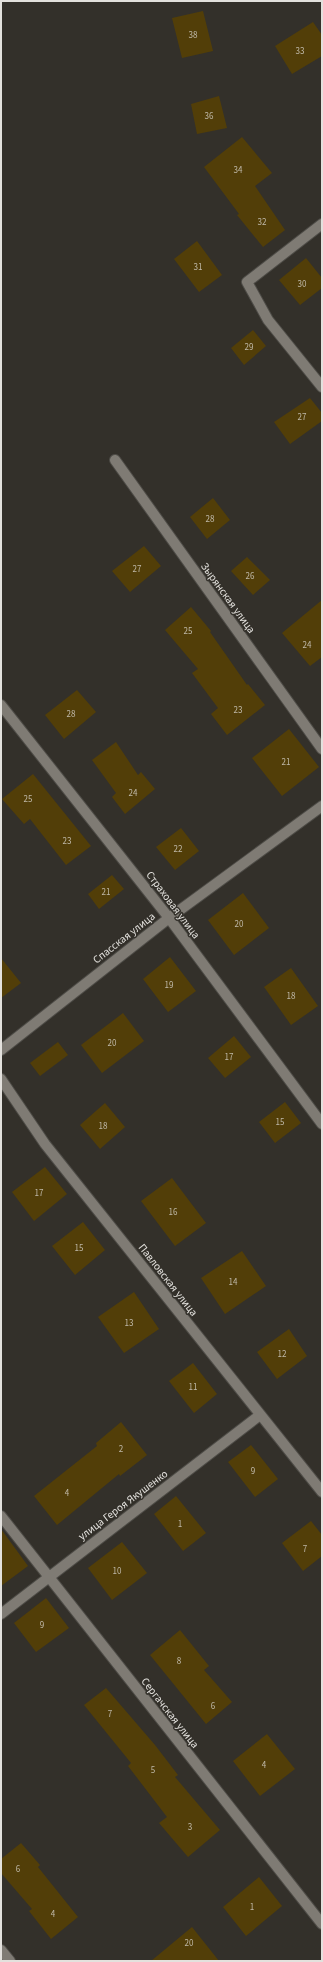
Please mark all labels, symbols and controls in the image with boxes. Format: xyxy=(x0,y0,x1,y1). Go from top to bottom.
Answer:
house number: 38 xyxy=(189,29,198,42)
house number: 33 xyxy=(296,45,305,58)
house number: 36 xyxy=(205,110,214,123)
house number: 34 xyxy=(234,164,243,177)
house number: 32 xyxy=(258,216,267,229)
house number: 31 xyxy=(194,261,202,274)
house number: 30 xyxy=(298,278,307,291)
house number: 29 xyxy=(245,341,254,354)
house number: 27 xyxy=(298,411,307,424)
house number: 28 xyxy=(206,513,215,526)
street label: Зырянская улица xyxy=(197,560,259,636)
house number: 27 xyxy=(133,563,142,576)
house number: 26 xyxy=(246,570,255,583)
house number: 25 xyxy=(184,625,193,638)
house number: 24 xyxy=(303,639,312,652)
house number: 23 xyxy=(234,704,243,717)
house number: 28 xyxy=(67,708,76,721)
house number: 21 xyxy=(282,756,290,769)
house number: 24 xyxy=(129,787,138,800)
house number: 25 xyxy=(24,793,33,806)
house number: 23 xyxy=(63,835,72,848)
house number: 22 xyxy=(174,843,183,856)
street label: Страховая улица xyxy=(143,868,203,942)
house number: 21 xyxy=(102,886,110,899)
street label: Спасская улица xyxy=(90,909,158,967)
house number: 20 xyxy=(235,918,244,931)
house number: 19 xyxy=(165,979,174,992)
house number: 18 xyxy=(287,990,296,1003)
house number: 20 xyxy=(108,1037,117,1050)
house number: 17 xyxy=(225,1051,234,1064)
house number: 15 xyxy=(276,1116,285,1129)
house number: 18 xyxy=(99,1120,108,1133)
house number: 17 xyxy=(35,1187,44,1200)
house number: 16 xyxy=(169,1206,178,1219)
street label: Павловская улица xyxy=(135,1241,201,1319)
house number: 15 xyxy=(75,1242,84,1255)
house number: 14 xyxy=(229,1276,238,1289)
house number: 13 xyxy=(125,1317,134,1330)
house number: 12 xyxy=(278,1348,287,1361)
house number: 11 xyxy=(189,1381,197,1394)
house number: 2 xyxy=(119,1443,124,1456)
house number: 9 xyxy=(251,1465,256,1478)
street label: улица Героя Якушенко xyxy=(75,1466,171,1544)
house number: 4 xyxy=(65,1487,70,1500)
house number: 1 xyxy=(178,1518,182,1531)
house number: 7 xyxy=(303,1543,308,1556)
house number: 10 xyxy=(113,1565,122,1578)
house number: 9 xyxy=(40,1619,45,1632)
house number: 8 xyxy=(177,1655,182,1668)
street label: Сергачская улица xyxy=(138,1675,202,1751)
house number: 6 xyxy=(211,1700,216,1713)
house number: 7 xyxy=(108,1708,113,1721)
house number: 4 xyxy=(262,1759,267,1772)
house number: 5 xyxy=(151,1764,156,1777)
house number: 3 xyxy=(188,1821,193,1834)
house number: 6 xyxy=(16,1863,21,1876)
house number: 1 xyxy=(250,1901,254,1914)
house number: 4 xyxy=(51,1908,56,1921)
house number: 20 xyxy=(185,1937,194,1950)

